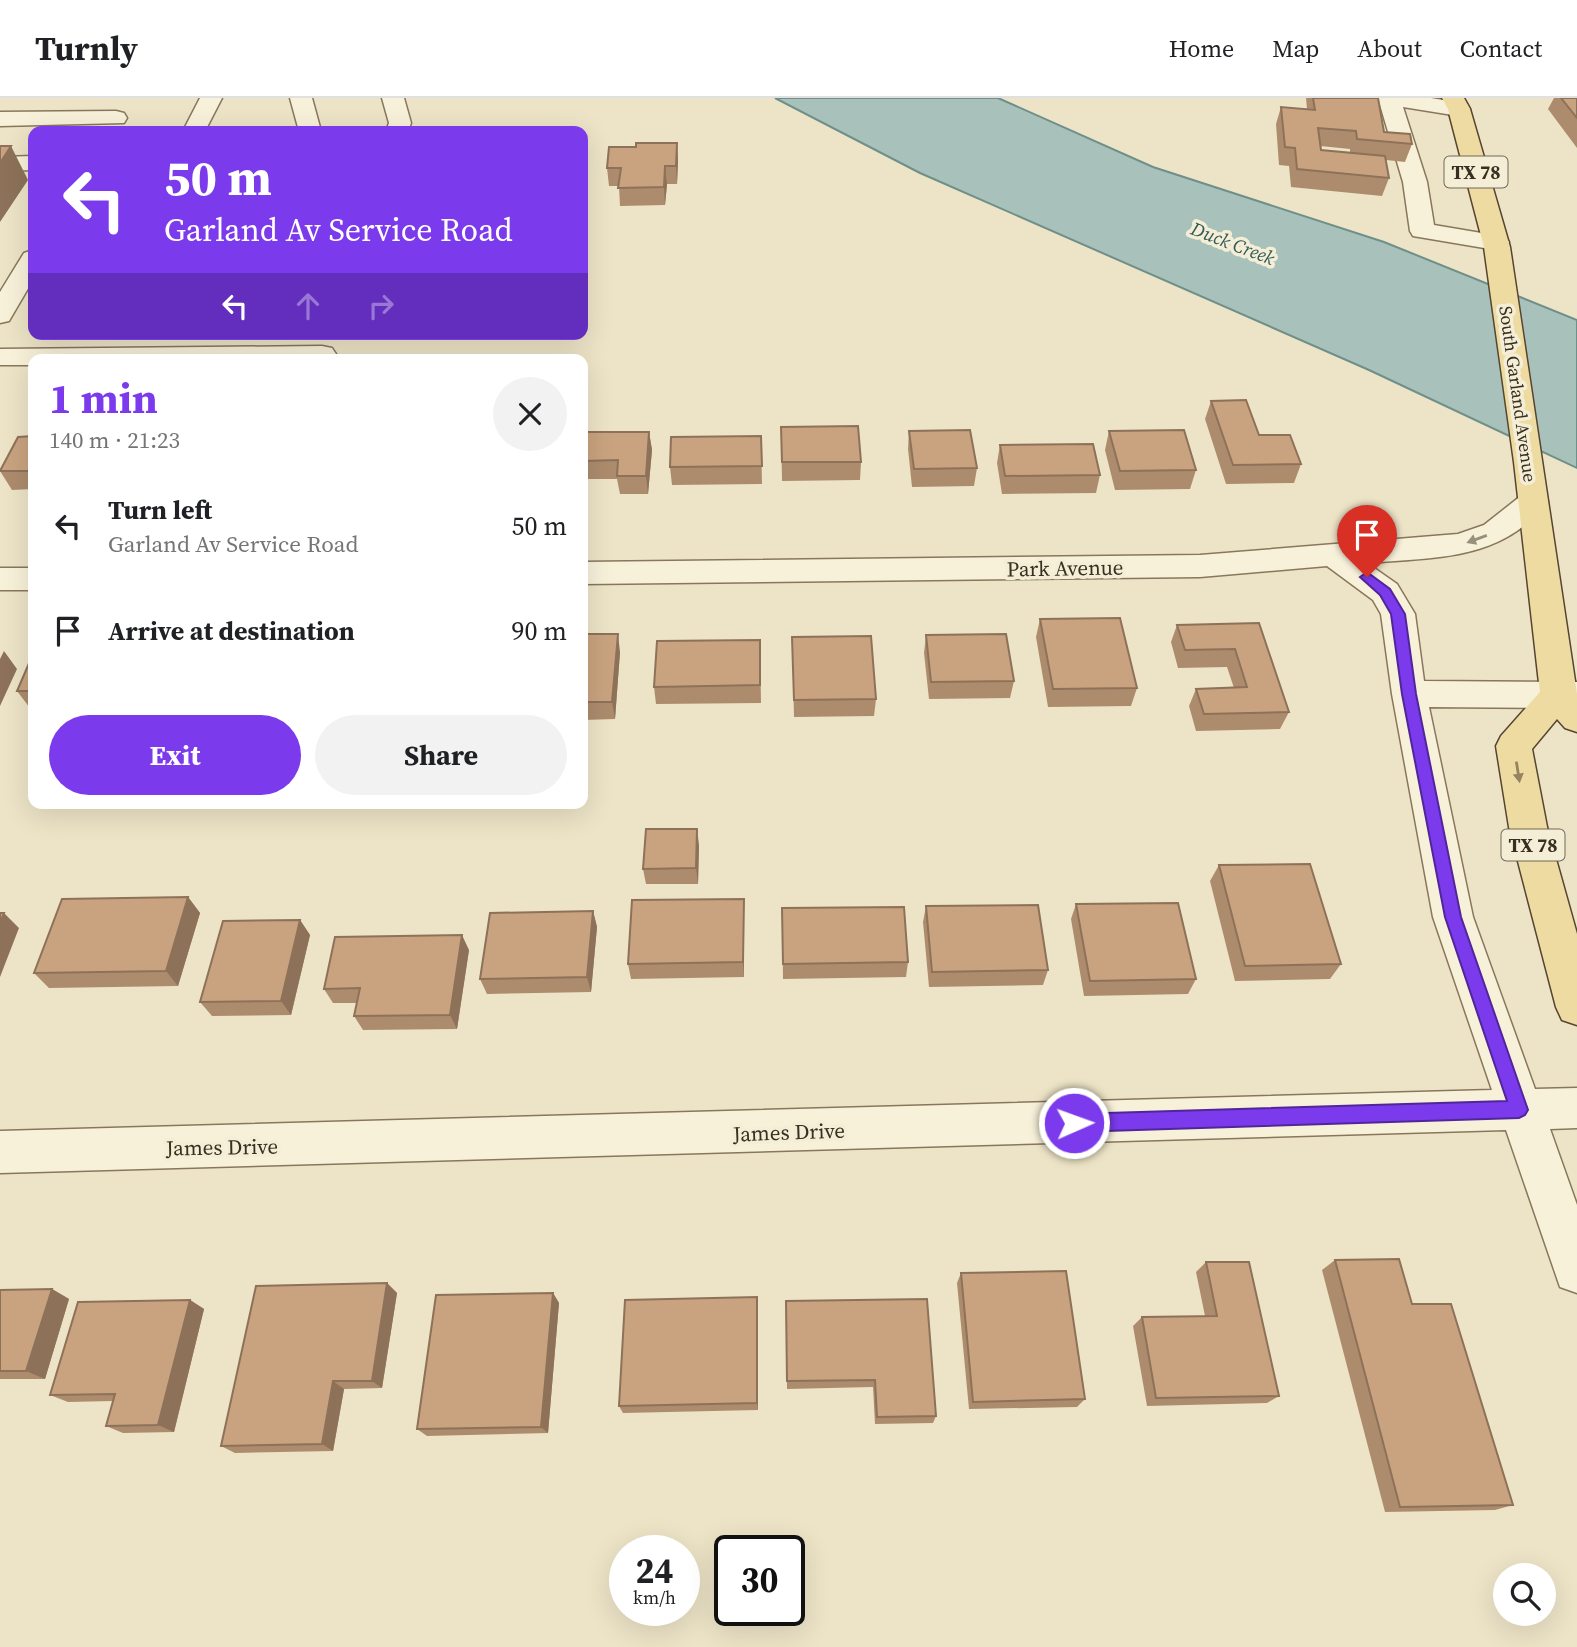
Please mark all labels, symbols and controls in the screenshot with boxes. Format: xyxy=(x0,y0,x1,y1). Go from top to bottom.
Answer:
text: Turnly xyxy=(35,26,138,71)
text: Home xyxy=(1169,32,1234,65)
text: Map xyxy=(1272,32,1319,65)
text: About xyxy=(1357,32,1422,65)
text: Contact xyxy=(1460,32,1542,65)
text: 50 m xyxy=(164,144,272,211)
icon: left xyxy=(49,154,140,245)
road number: TX 78 xyxy=(1444,156,1508,188)
text: Garland Av Service Road xyxy=(164,208,513,252)
water label: Duck Creek xyxy=(1187,215,1279,271)
icon: left xyxy=(216,287,254,325)
icon: ahead xyxy=(289,287,327,325)
icon: right xyxy=(362,287,400,325)
street label: South Garland Avenue xyxy=(1493,304,1543,484)
text: 1 min xyxy=(49,369,158,427)
button: close xyxy=(493,377,567,451)
text: 140 m · 21:23 xyxy=(49,424,180,456)
text: Turn left xyxy=(108,492,212,528)
pin xyxy=(1337,505,1397,577)
icon: left xyxy=(49,507,87,545)
text: 50 m xyxy=(512,508,567,544)
icon: arrive xyxy=(1348,516,1386,554)
text: Garland Av Service Road xyxy=(108,528,359,560)
one-way arrow xyxy=(1466,534,1487,545)
street label: Park Avenue xyxy=(1006,552,1124,584)
icon: arrive xyxy=(49,612,87,650)
text: Arrive at destination xyxy=(108,613,355,649)
text: 90 m xyxy=(512,613,567,649)
button: Exit xyxy=(49,715,301,795)
button: Share xyxy=(315,715,567,795)
one-way arrow xyxy=(1513,761,1524,783)
road number: TX 78 xyxy=(1502,830,1564,860)
position arrow xyxy=(1037,1086,1111,1160)
street label: James Drive xyxy=(731,1116,846,1148)
street label: James Drive xyxy=(165,1132,278,1162)
speed limit sign: 30 xyxy=(714,1535,805,1626)
text: 24 xyxy=(636,1547,673,1595)
map controls xyxy=(1493,1563,1556,1626)
button: search xyxy=(1493,1563,1556,1626)
text: km/h xyxy=(633,1585,676,1610)

